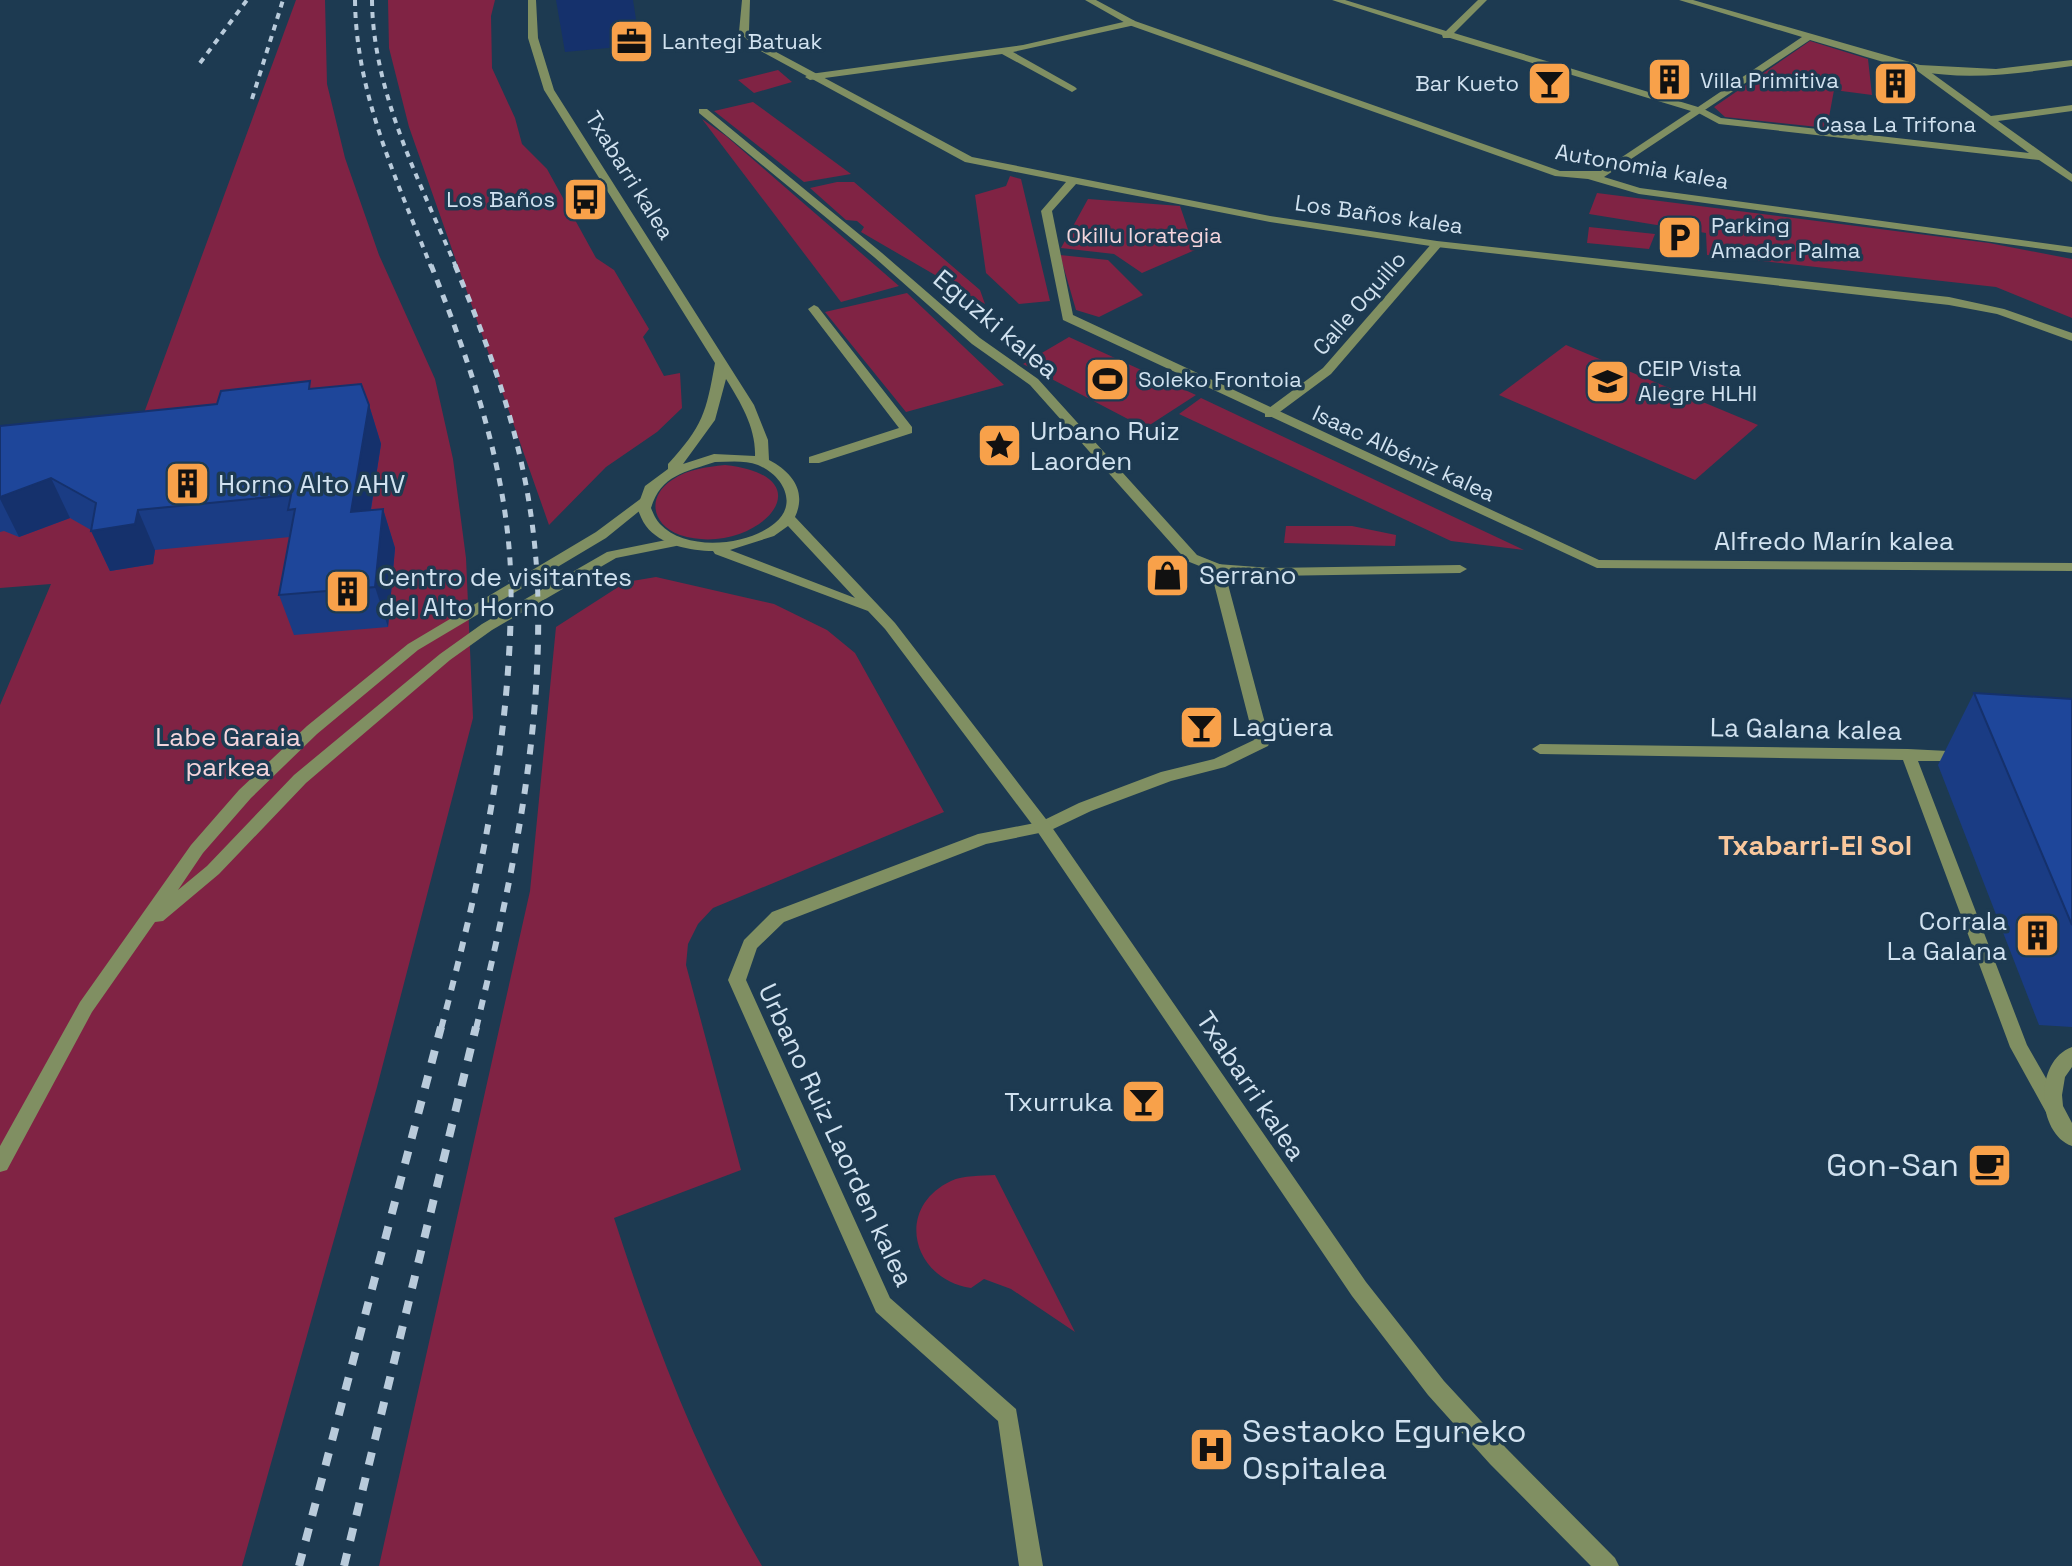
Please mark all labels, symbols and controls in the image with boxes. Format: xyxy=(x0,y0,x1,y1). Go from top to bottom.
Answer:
office icon: Lantegi Batuak xyxy=(607,17,655,65)
place label: Lantegi Batuak xyxy=(662,27,822,55)
building icon: Villa Primitiva xyxy=(1645,56,1693,104)
bar icon: Bar Kueto xyxy=(1526,59,1574,107)
building icon: Casa La Trifona xyxy=(1872,59,1920,107)
place label: Villa Primitiva xyxy=(1700,66,1839,94)
place label: Bar Kueto xyxy=(1415,69,1519,97)
street label: Txabarri kalea xyxy=(579,106,681,245)
place label: Casa La Trifona xyxy=(1816,110,1976,138)
street label: Autonomia kalea xyxy=(1553,137,1731,195)
bus stop icon: Los Baños xyxy=(562,175,610,223)
place label: Los Baños xyxy=(446,185,555,213)
street label: Los Baños kalea xyxy=(1293,188,1465,240)
place label: Parking Amador Palma xyxy=(1711,211,1861,264)
parking icon: Parking Amador Palma xyxy=(1656,214,1704,262)
park label: Okillu lorategia xyxy=(1066,221,1222,249)
street label: Calle Oquillo xyxy=(1306,245,1412,361)
street label: Eguzki kalea xyxy=(926,262,1066,386)
place label: CEIP Vista Alegre HLHI xyxy=(1638,354,1757,407)
sports icon: Soleko Frontoia xyxy=(1083,355,1131,403)
school or university icon: CEIP Vista Alegre HLHI xyxy=(1583,357,1631,405)
place label: Soleko Frontoia xyxy=(1138,365,1302,393)
street label: Isaac Albéniz kalea xyxy=(1308,398,1500,508)
place label: Urbano Ruiz Laorden xyxy=(1030,414,1180,478)
place icon: Urbano Ruiz Laorden xyxy=(975,422,1023,470)
building icon: Horno Alto AHV xyxy=(163,460,211,508)
place label: Horno Alto AHV xyxy=(218,467,405,501)
street label: Alfredo Marín kalea xyxy=(1714,524,1954,558)
shop icon: Serrano xyxy=(1144,551,1192,599)
place label: Serrano xyxy=(1199,558,1296,592)
place label: Centro de visitantes del Alto Horno xyxy=(378,560,632,624)
building icon: Centro de visitantes del Alto Horno xyxy=(323,568,371,616)
bar icon: Lagüera xyxy=(1177,703,1225,751)
place label: Lagüera xyxy=(1232,710,1333,744)
street label: La Galana kalea xyxy=(1710,710,1902,748)
park label: Labe Garaia parkea xyxy=(155,720,301,784)
district label: Txabarri-El Sol xyxy=(1718,827,1912,863)
place label: Corrala La Galana xyxy=(1887,904,2007,968)
building icon: Corrala La Galana xyxy=(2014,912,2062,960)
street label: Urbano Ruiz Laorden kalea xyxy=(751,978,921,1292)
street label: Txabarri kalea xyxy=(1189,1005,1313,1167)
bar icon: Txurruka xyxy=(1120,1078,1168,1126)
place label: Txurruka xyxy=(1004,1085,1113,1119)
cafe icon: Gon-San xyxy=(1966,1141,2014,1189)
place label: Gon-San xyxy=(1826,1145,1959,1185)
place label: Sestaoko Eguneko Ospitalea xyxy=(1242,1411,1527,1488)
hospital icon: Sestaoko Eguneko Ospitalea xyxy=(1187,1425,1235,1473)

